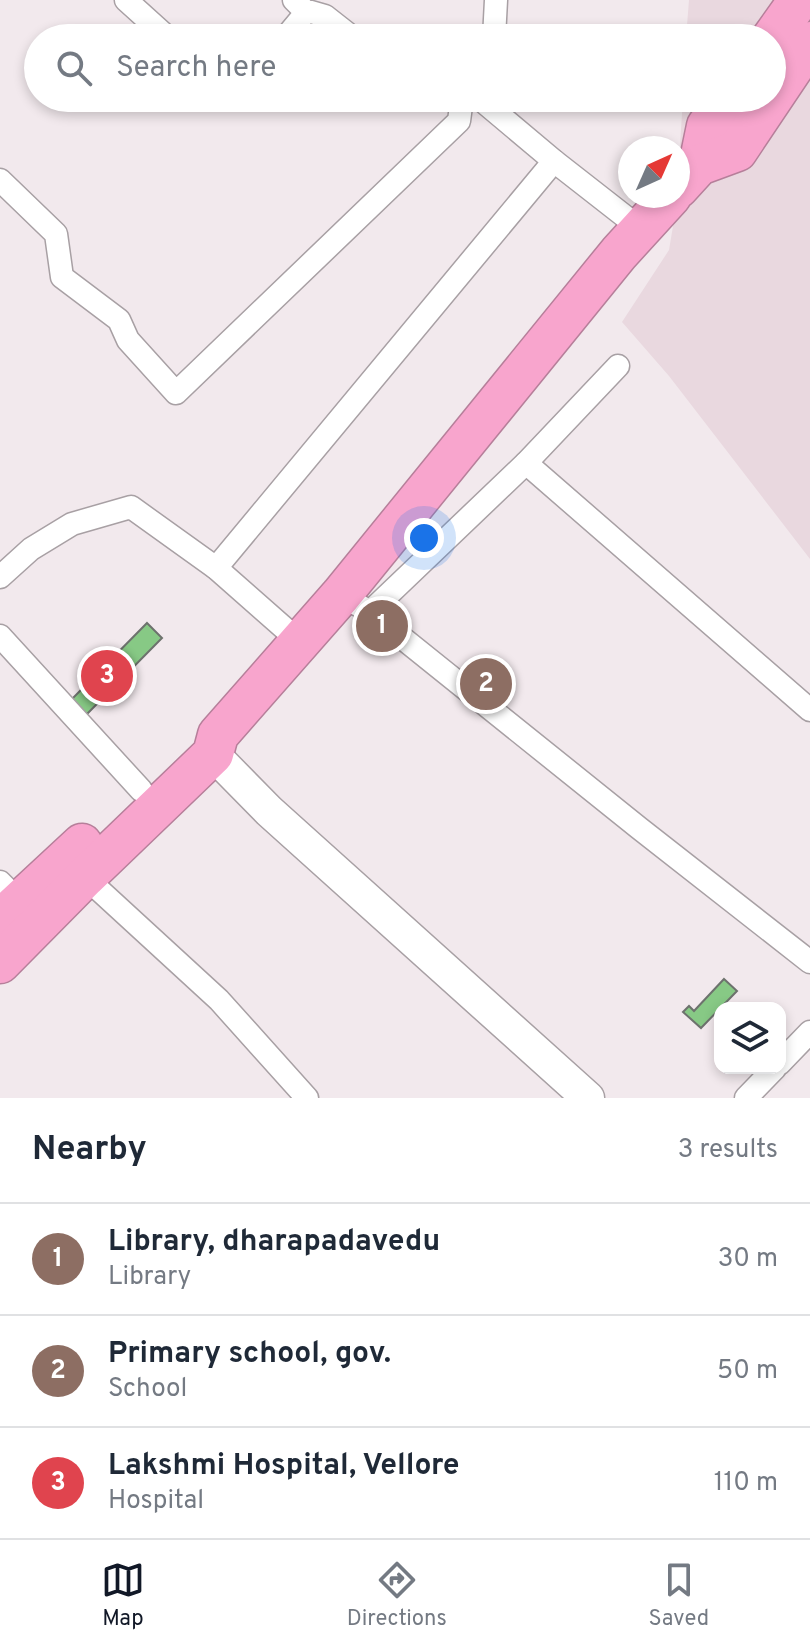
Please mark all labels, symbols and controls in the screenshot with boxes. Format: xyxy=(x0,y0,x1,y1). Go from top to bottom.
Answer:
search box xyxy=(24,24,786,112)
icon: search xyxy=(52,46,96,90)
text: Search here xyxy=(116,50,276,87)
north arrow xyxy=(618,136,690,208)
your location xyxy=(404,518,444,558)
pin: 1 xyxy=(356,596,408,656)
pin: 3 xyxy=(81,646,133,706)
pin: 2 xyxy=(460,654,512,714)
map controls xyxy=(714,1002,786,1074)
button: layers xyxy=(714,1002,786,1074)
text: Nearby xyxy=(32,1129,147,1172)
text: 3 results xyxy=(678,1134,778,1167)
text: Library, dharapadavedu xyxy=(108,1224,440,1261)
text: 1 xyxy=(53,1243,63,1276)
text: 30 m xyxy=(718,1243,778,1276)
text: Library xyxy=(108,1261,191,1294)
text: Primary school, gov. xyxy=(108,1336,391,1373)
text: 2 xyxy=(50,1355,66,1388)
text: 50 m xyxy=(717,1355,778,1388)
text: School xyxy=(108,1373,187,1406)
text: Lakshmi Hospital, Vellore xyxy=(108,1448,460,1485)
text: 3 xyxy=(50,1467,66,1500)
text: 110 m xyxy=(714,1467,778,1500)
text: Hospital xyxy=(108,1485,204,1518)
tab: Map xyxy=(101,1558,145,1633)
tab: Directions xyxy=(347,1558,447,1633)
tab: Saved xyxy=(649,1558,709,1633)

